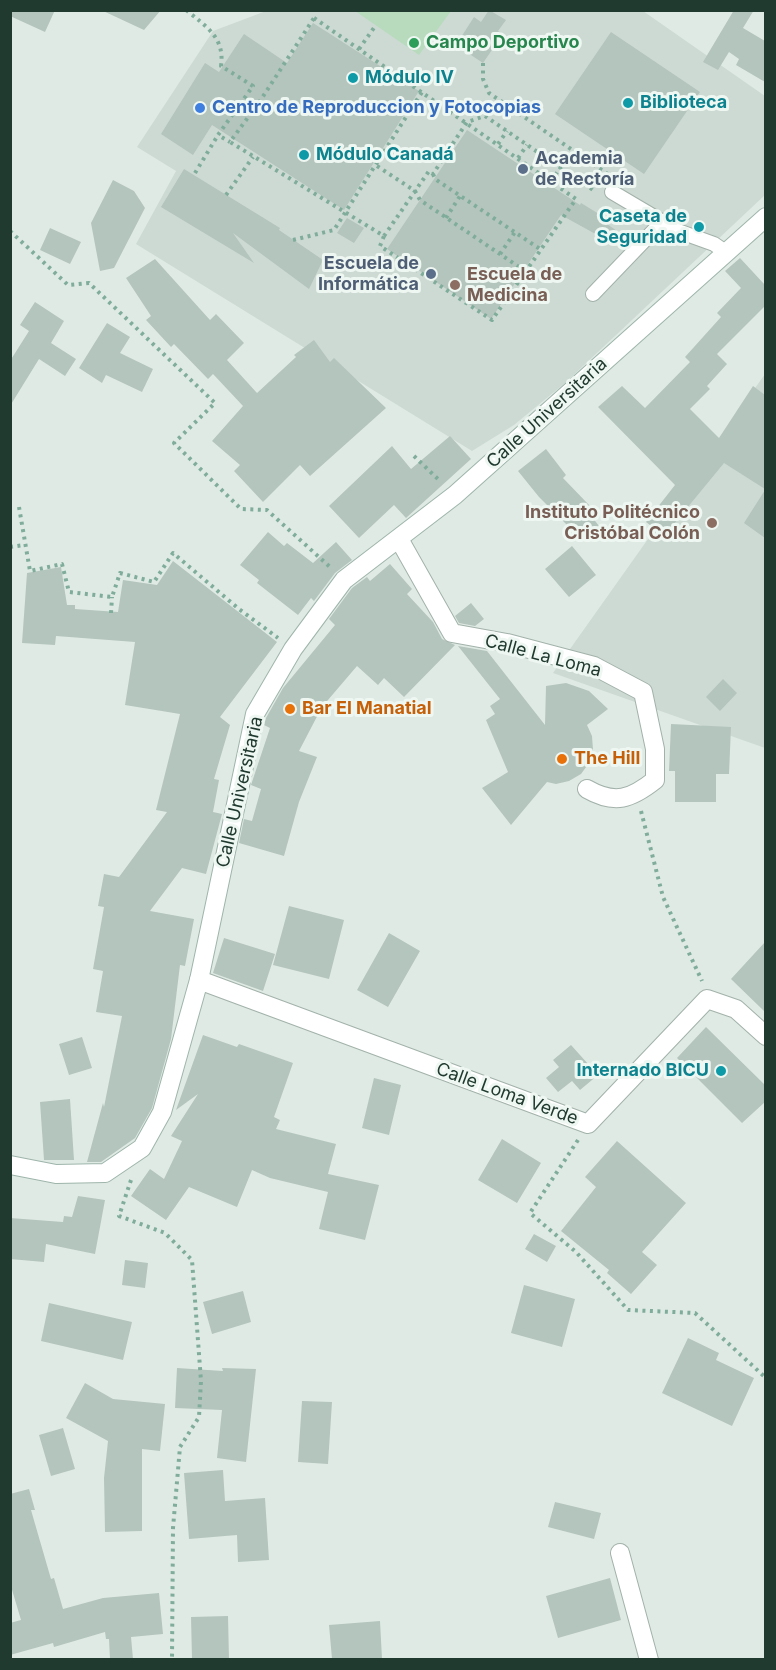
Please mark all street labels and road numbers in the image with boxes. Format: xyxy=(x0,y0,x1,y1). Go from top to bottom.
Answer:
street label: Calle Universitaria xyxy=(482,353,612,473)
street label: Calle La Loma xyxy=(482,630,604,682)
street label: Calle Universitaria xyxy=(212,714,268,870)
street label: Calle Loma Verde xyxy=(433,1058,581,1130)

